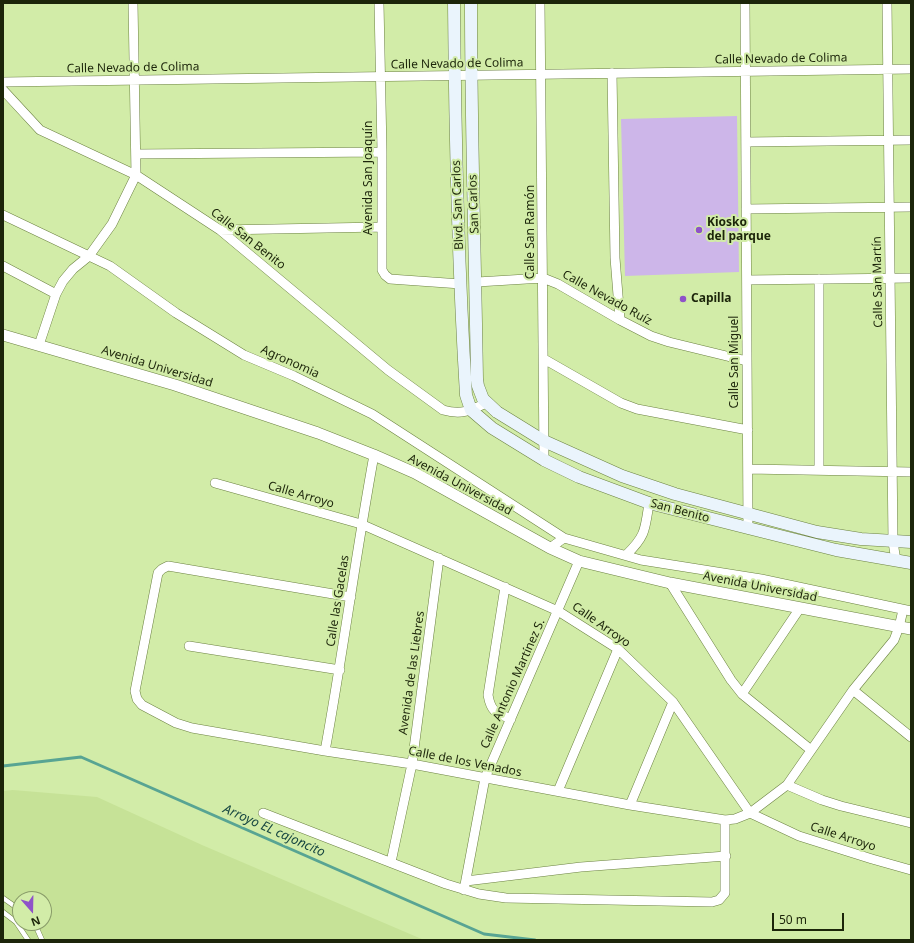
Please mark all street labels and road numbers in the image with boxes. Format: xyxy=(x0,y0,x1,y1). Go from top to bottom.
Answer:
street label: Calle Nevado de Colima xyxy=(714,51,848,67)
street label: Calle Nevado de Colima xyxy=(390,56,524,72)
street label: Calle Nevado de Colima xyxy=(66,60,200,76)
street label: Avenida San Joaquín xyxy=(362,121,376,235)
street label: Blvd. San Carlos xyxy=(449,160,467,250)
street label: San Carlos xyxy=(466,174,482,234)
street label: Calle San Ramón xyxy=(524,185,538,279)
street label: Calle San Benito xyxy=(208,205,288,273)
street label: Calle San Martín xyxy=(870,236,886,328)
street label: Calle Nevado Ruíz xyxy=(560,267,654,329)
street label: Calle San Miguel xyxy=(728,316,742,408)
street label: Avenida Universidad xyxy=(100,343,214,391)
street label: Agronomia xyxy=(258,343,322,381)
street label: Avenida Universidad xyxy=(406,451,514,519)
street label: Calle Arroyo xyxy=(266,479,336,511)
street label: San Benito xyxy=(649,496,711,526)
street label: Calle las Gacelas xyxy=(324,554,352,648)
street label: Avenida Universidad xyxy=(702,569,818,605)
street label: Calle Arroyo xyxy=(569,600,633,650)
street label: Avenida de las Liebres xyxy=(396,610,428,736)
street label: Calle Antonio Martínez S. xyxy=(478,617,548,751)
street label: Calle de los Venados xyxy=(407,744,523,780)
street label: Calle Arroyo xyxy=(808,820,878,854)

